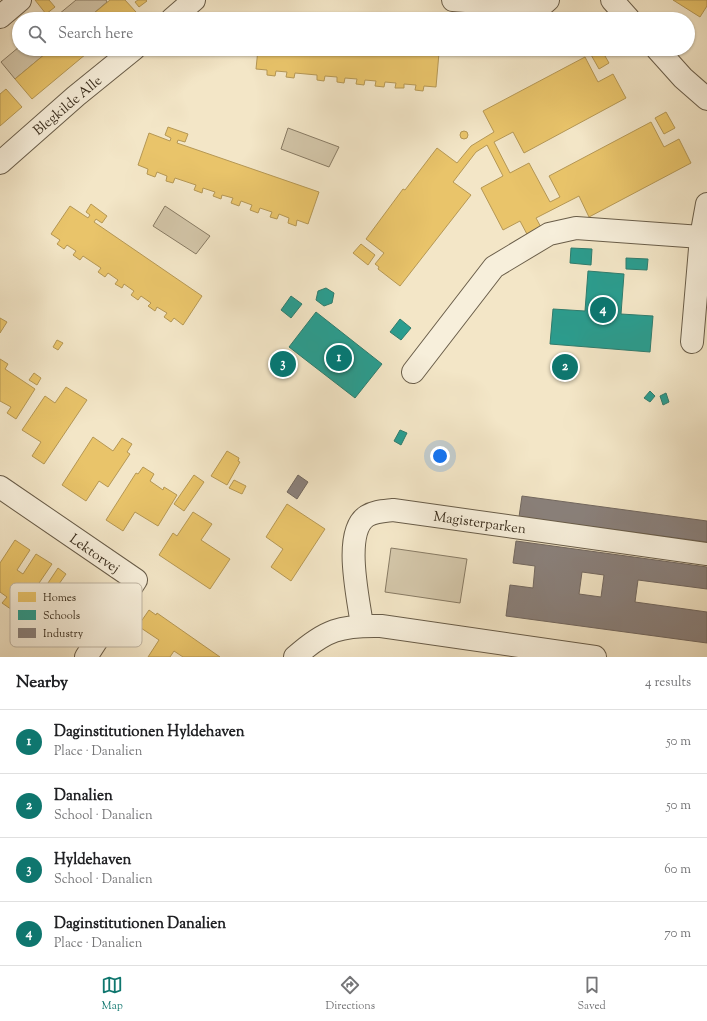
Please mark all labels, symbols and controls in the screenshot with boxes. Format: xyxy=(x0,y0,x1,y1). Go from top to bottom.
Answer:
search box xyxy=(12,12,695,56)
icon: search xyxy=(26,23,48,45)
text: Search here xyxy=(58,24,133,45)
street label: Blegkilde Alle xyxy=(30,72,107,141)
pin: 4 xyxy=(590,295,616,325)
pin: 1 xyxy=(326,343,352,373)
pin: 3 xyxy=(270,349,296,379)
pin: 2 xyxy=(552,352,578,382)
your location xyxy=(430,446,450,466)
street label: Magisterparken xyxy=(432,508,527,540)
street label: Lektorvej xyxy=(65,530,123,579)
legend xyxy=(10,583,142,647)
text: Homes xyxy=(43,590,76,606)
text: Schools xyxy=(43,608,80,624)
text: Industry xyxy=(43,626,84,642)
text: Nearby xyxy=(16,671,68,695)
text: 4 results xyxy=(645,674,691,692)
text: Daginstitutionen Hyldehaven xyxy=(54,722,245,743)
text: 1 xyxy=(27,733,31,751)
text: 50 m xyxy=(666,733,691,751)
text: Place · Danalien xyxy=(54,743,142,761)
text: Danalien xyxy=(54,786,113,807)
text: 2 xyxy=(26,797,32,815)
text: 50 m xyxy=(666,797,691,815)
text: School · Danalien xyxy=(54,807,153,825)
text: Hyldehaven xyxy=(54,850,131,871)
text: 3 xyxy=(26,861,32,879)
text: 60 m xyxy=(664,861,691,879)
text: School · Danalien xyxy=(54,871,153,889)
text: Daginstitutionen Danalien xyxy=(54,914,226,935)
text: 4 xyxy=(26,925,32,943)
text: 70 m xyxy=(664,925,691,943)
text: Place · Danalien xyxy=(54,935,142,953)
tab: Map xyxy=(101,974,123,1014)
tab: Directions xyxy=(326,974,375,1014)
tab: Saved xyxy=(578,974,606,1014)

